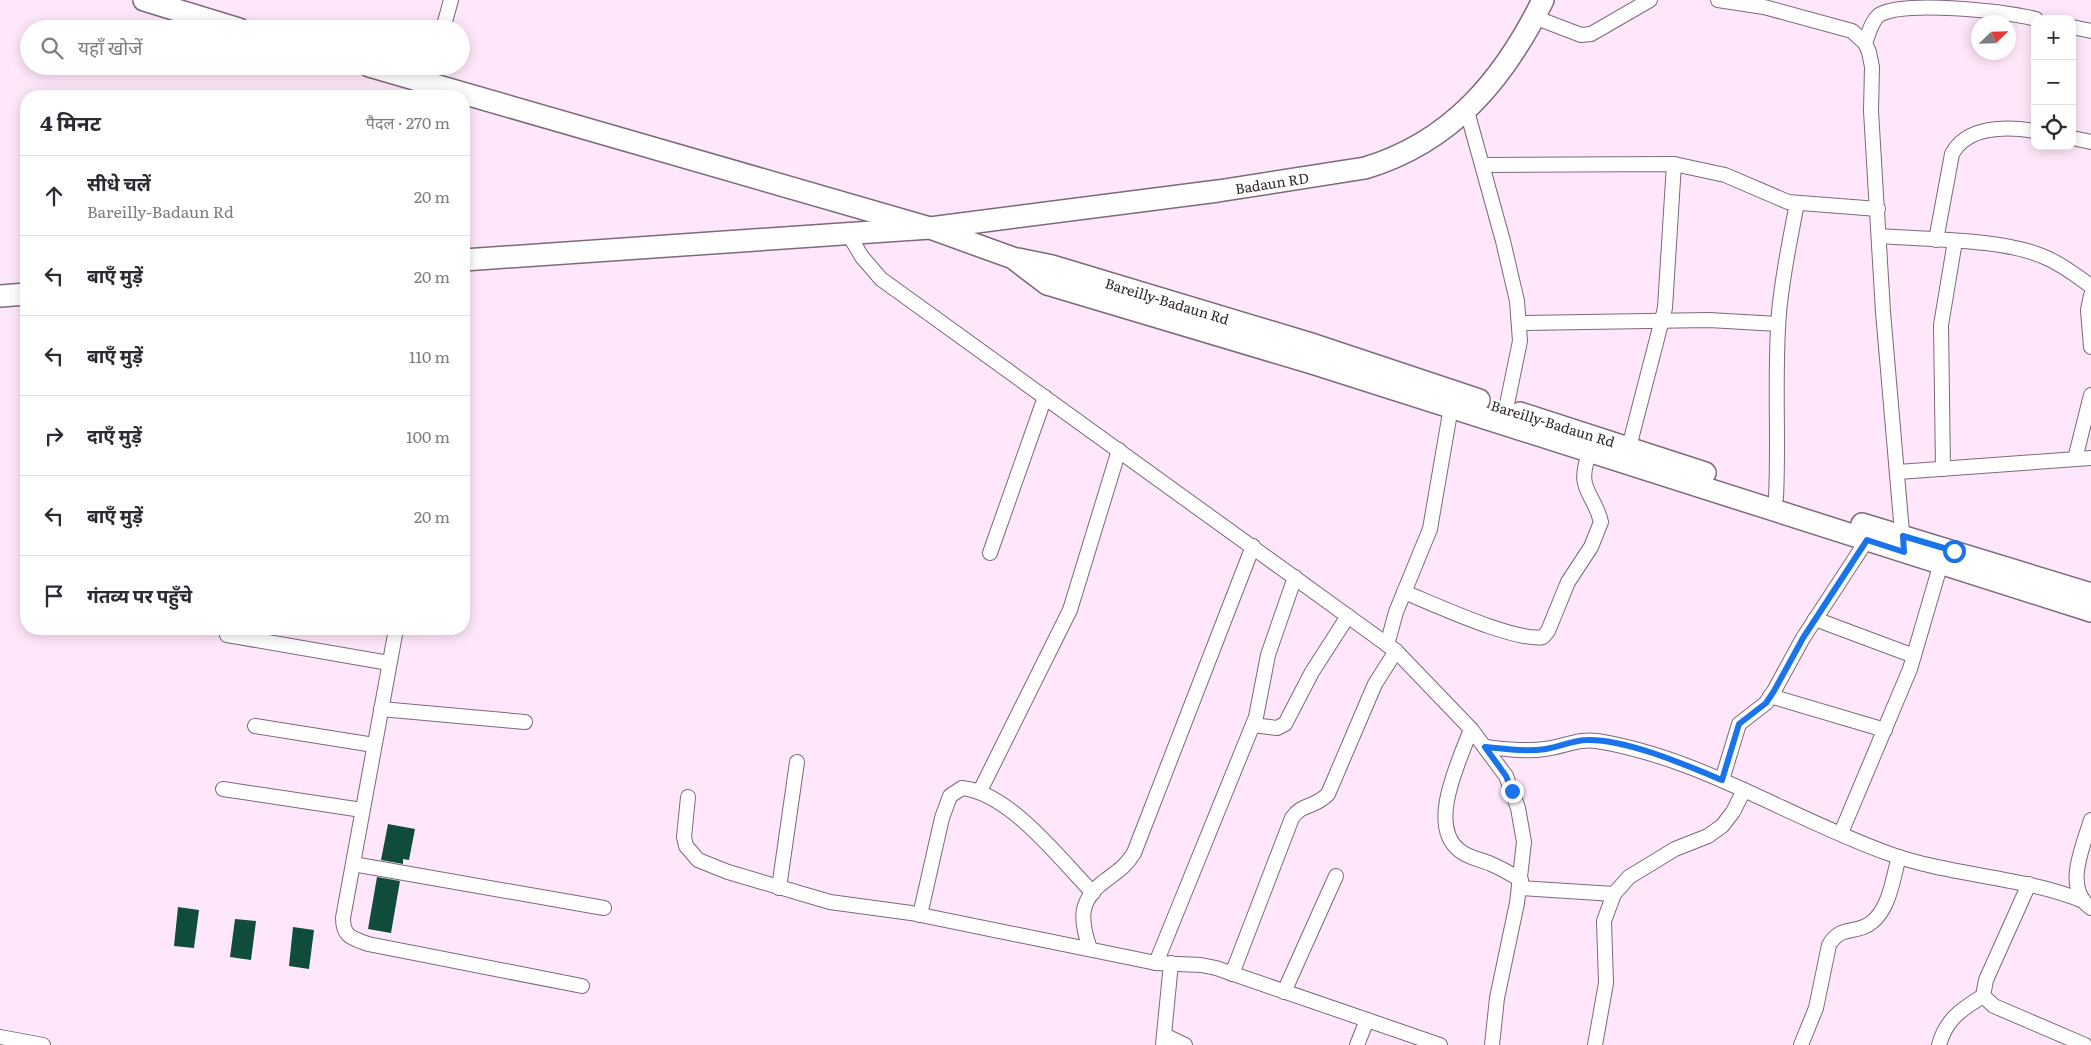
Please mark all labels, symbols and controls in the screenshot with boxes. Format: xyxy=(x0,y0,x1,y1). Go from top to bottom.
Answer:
north arrow xyxy=(1971,15,2016,60)
map controls xyxy=(2031,15,2076,150)
button: + xyxy=(2031,15,2076,60)
search box xyxy=(20,20,470,75)
text: यहाँ खोजें xyxy=(78,33,142,61)
icon: search xyxy=(38,34,66,62)
button: − xyxy=(2031,60,2076,105)
button: locate xyxy=(2031,105,2076,150)
text: 4 मिनट xyxy=(40,106,101,137)
text: पैदल · 270 m xyxy=(366,110,450,134)
street label: Badaun RD xyxy=(1234,167,1310,198)
text: सीधे चलें xyxy=(87,169,151,197)
icon: ahead xyxy=(40,182,68,210)
text: 20 m xyxy=(414,184,450,208)
text: Bareilly-Badaun Rd xyxy=(87,199,234,223)
text: बाएँ मुड़ें xyxy=(87,261,143,289)
icon: left xyxy=(40,262,68,290)
text: 20 m xyxy=(414,264,450,288)
street label: Bareilly-Badaun Rd xyxy=(1103,273,1232,329)
text: बाएँ मुड़ें xyxy=(87,341,143,369)
icon: left xyxy=(40,342,68,370)
text: 110 m xyxy=(409,344,450,368)
street label: Bareilly-Badaun Rd xyxy=(1489,395,1618,451)
text: दाएँ मुड़ें xyxy=(87,421,142,449)
icon: right xyxy=(40,422,68,450)
text: 100 m xyxy=(406,424,450,448)
text: बाएँ मुड़ें xyxy=(87,501,143,529)
icon: left xyxy=(40,502,68,530)
text: 20 m xyxy=(414,504,450,528)
route start xyxy=(1943,540,1966,563)
text: गंतव्य पर पहुँचे xyxy=(87,581,192,609)
icon: arrive xyxy=(40,582,68,610)
route end xyxy=(1501,780,1524,803)

